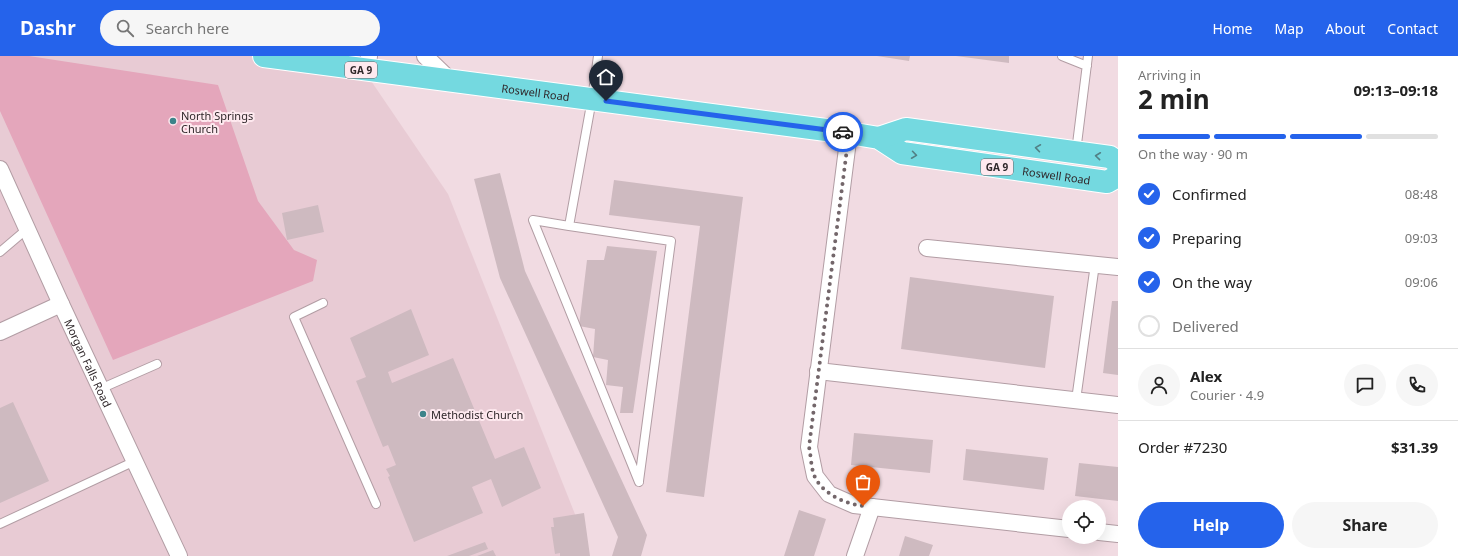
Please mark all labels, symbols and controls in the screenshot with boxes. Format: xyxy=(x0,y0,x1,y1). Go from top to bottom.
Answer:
search box xyxy=(100,10,380,46)
text: Dashr xyxy=(20,15,76,41)
icon: search xyxy=(114,17,136,39)
text: Search here xyxy=(146,18,229,38)
text: Home xyxy=(1213,19,1252,38)
text: Map xyxy=(1274,19,1304,38)
text: About xyxy=(1326,19,1365,38)
text: Contact xyxy=(1387,19,1438,38)
pin xyxy=(589,60,623,101)
road number: GA 9 xyxy=(345,62,377,78)
icon: home xyxy=(595,66,617,88)
text: Arriving in xyxy=(1138,66,1201,84)
street label: Roswell Road xyxy=(501,80,571,104)
text: 09:13–09:18 xyxy=(1353,80,1438,100)
text: 2 min xyxy=(1138,81,1210,117)
place label: North Springs Church xyxy=(181,108,253,136)
courier xyxy=(823,112,863,152)
marker: North Springs Church xyxy=(168,116,178,126)
icon: car xyxy=(832,121,854,143)
one-way arrow xyxy=(1034,144,1041,153)
text: On the way · 90 m xyxy=(1138,145,1248,163)
one-way arrow xyxy=(910,150,917,159)
one-way arrow xyxy=(1095,151,1101,160)
road number: GA 9 xyxy=(981,159,1013,175)
street label: Roswell Road xyxy=(1022,163,1092,187)
icon: check xyxy=(1138,183,1160,205)
text: Confirmed xyxy=(1172,184,1247,204)
text: 08:48 xyxy=(1405,185,1438,203)
icon: check xyxy=(1138,227,1160,249)
text: Preparing xyxy=(1172,228,1242,248)
text: 09:03 xyxy=(1405,229,1438,247)
icon: check xyxy=(1138,271,1160,293)
text: On the way xyxy=(1172,272,1252,292)
text: 09:06 xyxy=(1405,273,1438,291)
street label: Morgan Falls Road xyxy=(61,316,116,409)
text: Delivered xyxy=(1172,316,1239,336)
button: person xyxy=(1138,364,1180,406)
button: chat xyxy=(1344,364,1386,406)
button: phone xyxy=(1396,364,1438,406)
text: Alex xyxy=(1190,366,1222,386)
text: Courier · 4.9 xyxy=(1190,386,1264,404)
place label: Methodist Church xyxy=(431,407,523,422)
marker: Methodist Church xyxy=(418,409,428,419)
text: Order #7230 xyxy=(1138,437,1227,457)
text: $31.39 xyxy=(1391,437,1438,457)
pin xyxy=(846,465,880,506)
icon: bag xyxy=(852,471,874,493)
map controls xyxy=(1062,500,1106,544)
button: locate xyxy=(1062,500,1106,544)
button: Help xyxy=(1138,502,1284,548)
button: Share xyxy=(1292,502,1438,548)

